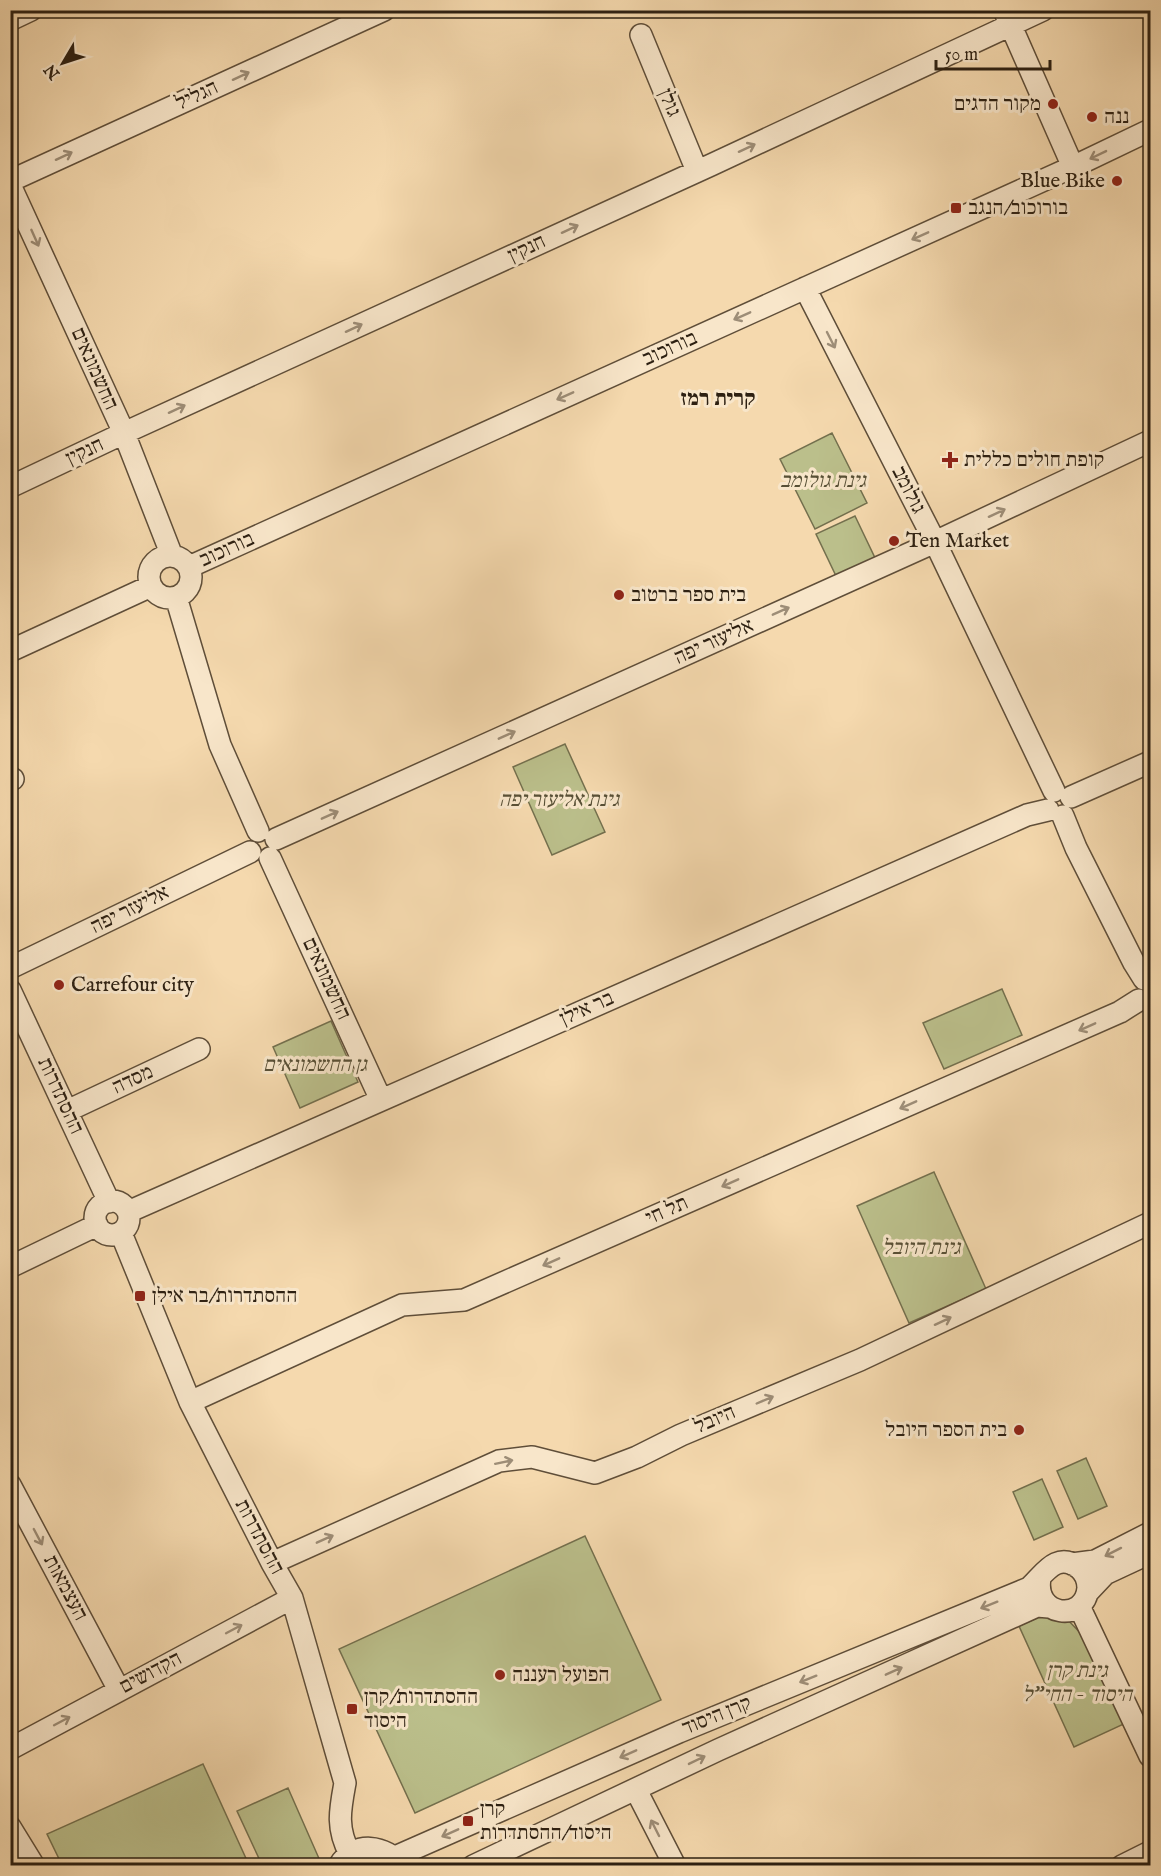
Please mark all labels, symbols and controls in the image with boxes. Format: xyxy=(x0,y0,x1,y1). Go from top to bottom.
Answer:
north arrow xyxy=(33,33,93,93)
scale bar xyxy=(936,33,1050,71)
text: 50 m xyxy=(945,44,978,67)
text: N xyxy=(41,59,66,84)
one-way arrow xyxy=(232,69,250,81)
street label: הגליל xyxy=(171,74,223,118)
street label: גולן xyxy=(651,85,687,121)
place label: מקור הדגים xyxy=(954,91,1041,118)
marker: מקור הדגים xyxy=(1046,97,1060,111)
place label: ננה xyxy=(1104,104,1129,131)
marker: ננה xyxy=(1085,110,1099,124)
one-way arrow xyxy=(737,142,755,153)
one-way arrow xyxy=(54,150,72,162)
one-way arrow xyxy=(1089,150,1107,162)
place label: Blue Bike xyxy=(1020,168,1105,195)
marker: Blue Bike xyxy=(1110,174,1124,188)
place label: בורוכוב/הנגב xyxy=(968,195,1068,222)
marker: בורוכוב/הנגב xyxy=(949,201,963,215)
one-way arrow xyxy=(560,223,578,235)
one-way arrow xyxy=(30,229,41,247)
street label: חנקין xyxy=(504,229,550,269)
one-way arrow xyxy=(911,231,929,242)
one-way arrow xyxy=(734,311,752,322)
one-way arrow xyxy=(345,322,363,333)
street label: החשמונאים xyxy=(64,323,124,415)
street label: בורוכוב xyxy=(638,325,702,373)
one-way arrow xyxy=(826,330,837,348)
district label: קרית רמז xyxy=(681,385,755,413)
one-way arrow xyxy=(556,391,574,403)
one-way arrow xyxy=(167,403,185,415)
street label: חנקין xyxy=(62,432,108,472)
place label: קופת חולים כללית xyxy=(964,447,1104,474)
marker: קופת חולים כללית xyxy=(941,451,959,469)
street label: גולומב xyxy=(885,462,931,518)
park label: גינת גולומב xyxy=(780,468,868,495)
one-way arrow xyxy=(987,507,1005,519)
street label: בורוכוב xyxy=(195,526,259,574)
place label: Ten Market xyxy=(906,528,1009,555)
marker: Ten Market xyxy=(887,534,901,548)
place label: בית ספר ברטוב xyxy=(631,582,746,609)
marker: בית ספר ברטוב xyxy=(612,588,626,602)
one-way arrow xyxy=(771,605,789,617)
street label: אליעזר יפה xyxy=(670,612,758,672)
one-way arrow xyxy=(498,728,516,740)
park label: גינת אליעזר יפה xyxy=(499,787,621,814)
one-way arrow xyxy=(320,809,338,820)
street label: אליעזר יפה xyxy=(86,879,174,941)
street label: החשמונאים xyxy=(295,934,357,1024)
place label: Carrefour city xyxy=(71,972,195,999)
marker: Carrefour city xyxy=(52,978,66,992)
street label: בר אילן xyxy=(556,985,618,1033)
one-way arrow xyxy=(1078,1022,1096,1033)
park label: גן החשמונאים xyxy=(263,1052,369,1079)
street label: ההסתדרות xyxy=(31,1053,89,1139)
street label: מסדה xyxy=(108,1059,158,1101)
one-way arrow xyxy=(900,1100,918,1111)
one-way arrow xyxy=(721,1178,739,1190)
street label: תל חי xyxy=(641,1190,693,1232)
park label: גינת היובל xyxy=(882,1235,962,1262)
one-way arrow xyxy=(543,1257,561,1268)
place label: ההסתדרות/בר אילן xyxy=(152,1283,297,1310)
marker: ההסתדרות/בר אילן xyxy=(133,1289,147,1303)
one-way arrow xyxy=(934,1314,952,1326)
one-way arrow xyxy=(755,1394,774,1405)
street label: היובל xyxy=(690,1399,740,1441)
place label: בית הספר היובל xyxy=(885,1417,1007,1444)
marker: בית הספר היובל xyxy=(1012,1423,1026,1437)
one-way arrow xyxy=(493,1456,513,1467)
street label: ההסתדרות xyxy=(228,1495,290,1579)
one-way arrow xyxy=(32,1528,44,1545)
one-way arrow xyxy=(316,1533,334,1545)
one-way arrow xyxy=(1104,1546,1122,1558)
street label: העצמאות xyxy=(36,1550,94,1626)
one-way arrow xyxy=(980,1600,998,1611)
one-way arrow xyxy=(225,1623,242,1635)
street label: הקדושים xyxy=(115,1645,187,1701)
park label: גינת קרן היסוד - החי"ל xyxy=(1022,1658,1134,1709)
place label: הפועל רעננה xyxy=(512,1662,609,1689)
one-way arrow xyxy=(885,1664,903,1675)
marker: הפועל רעננה xyxy=(493,1668,507,1682)
one-way arrow xyxy=(799,1674,818,1685)
place label: ההסתדרות/קרן היסוד xyxy=(364,1684,478,1735)
street label: קרן היסוד xyxy=(678,1690,756,1742)
marker: ההסתדרות/קרן היסוד xyxy=(345,1702,359,1716)
one-way arrow xyxy=(53,1715,70,1727)
one-way arrow xyxy=(620,1749,638,1760)
one-way arrow xyxy=(688,1754,706,1766)
place label: קרן היסוד/ההסתדרות xyxy=(480,1796,612,1847)
marker: קרן היסוד/ההסתדרות xyxy=(461,1814,475,1828)
one-way arrow xyxy=(649,1819,660,1837)
one-way arrow xyxy=(441,1827,459,1839)

